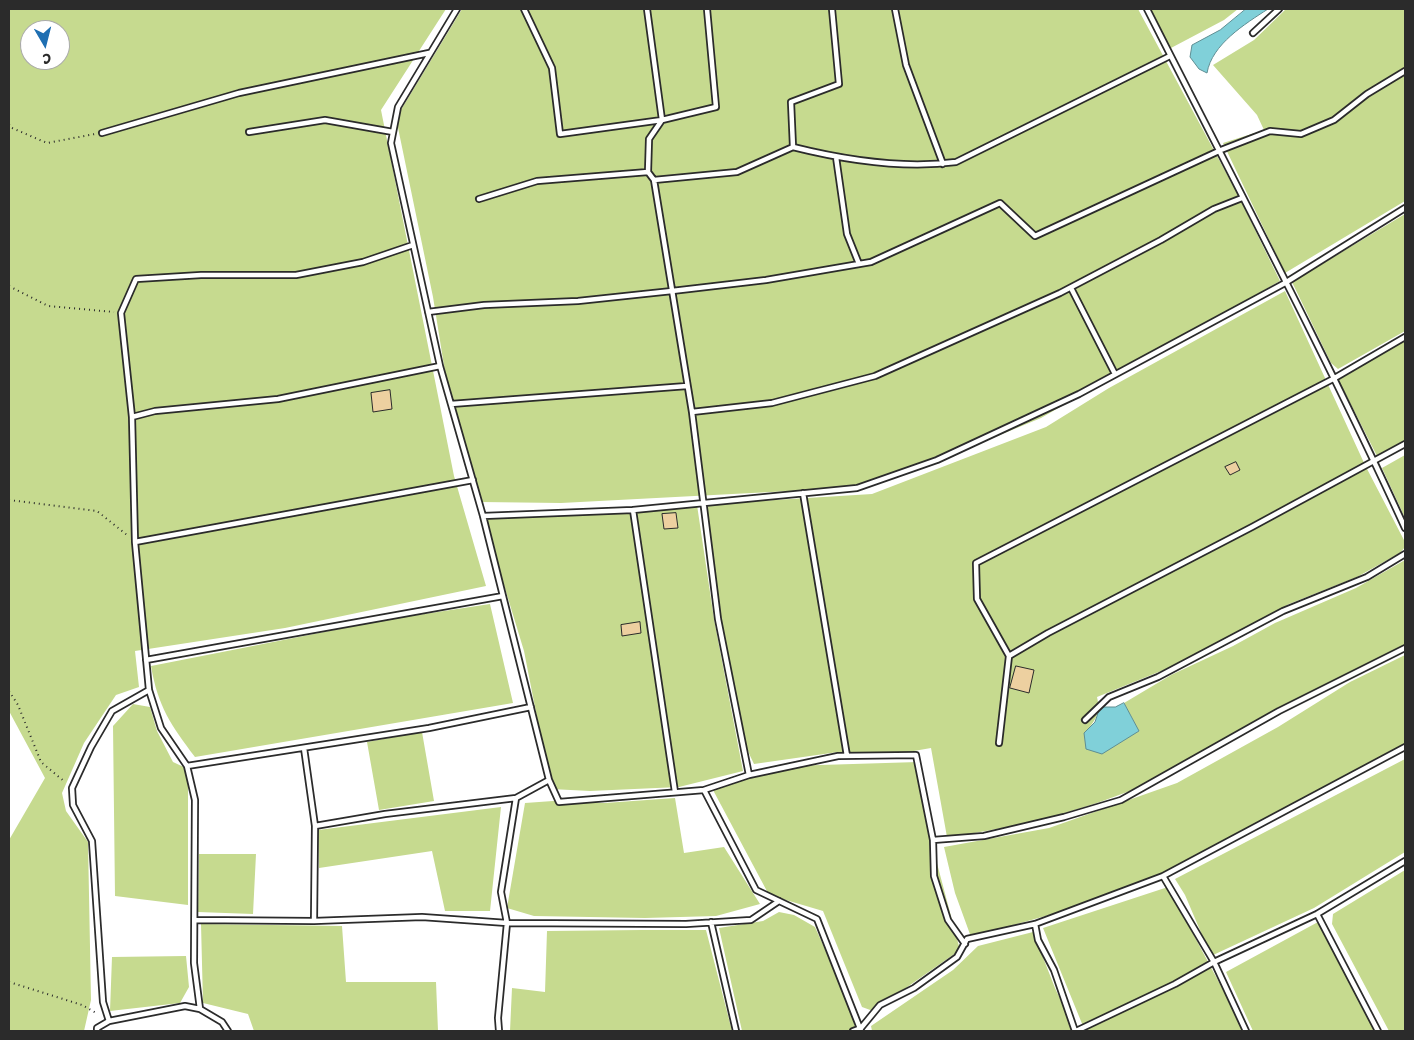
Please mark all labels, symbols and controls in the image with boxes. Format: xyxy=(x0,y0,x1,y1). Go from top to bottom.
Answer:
north arrow xyxy=(20,20,70,70)
text: С xyxy=(41,49,52,68)

